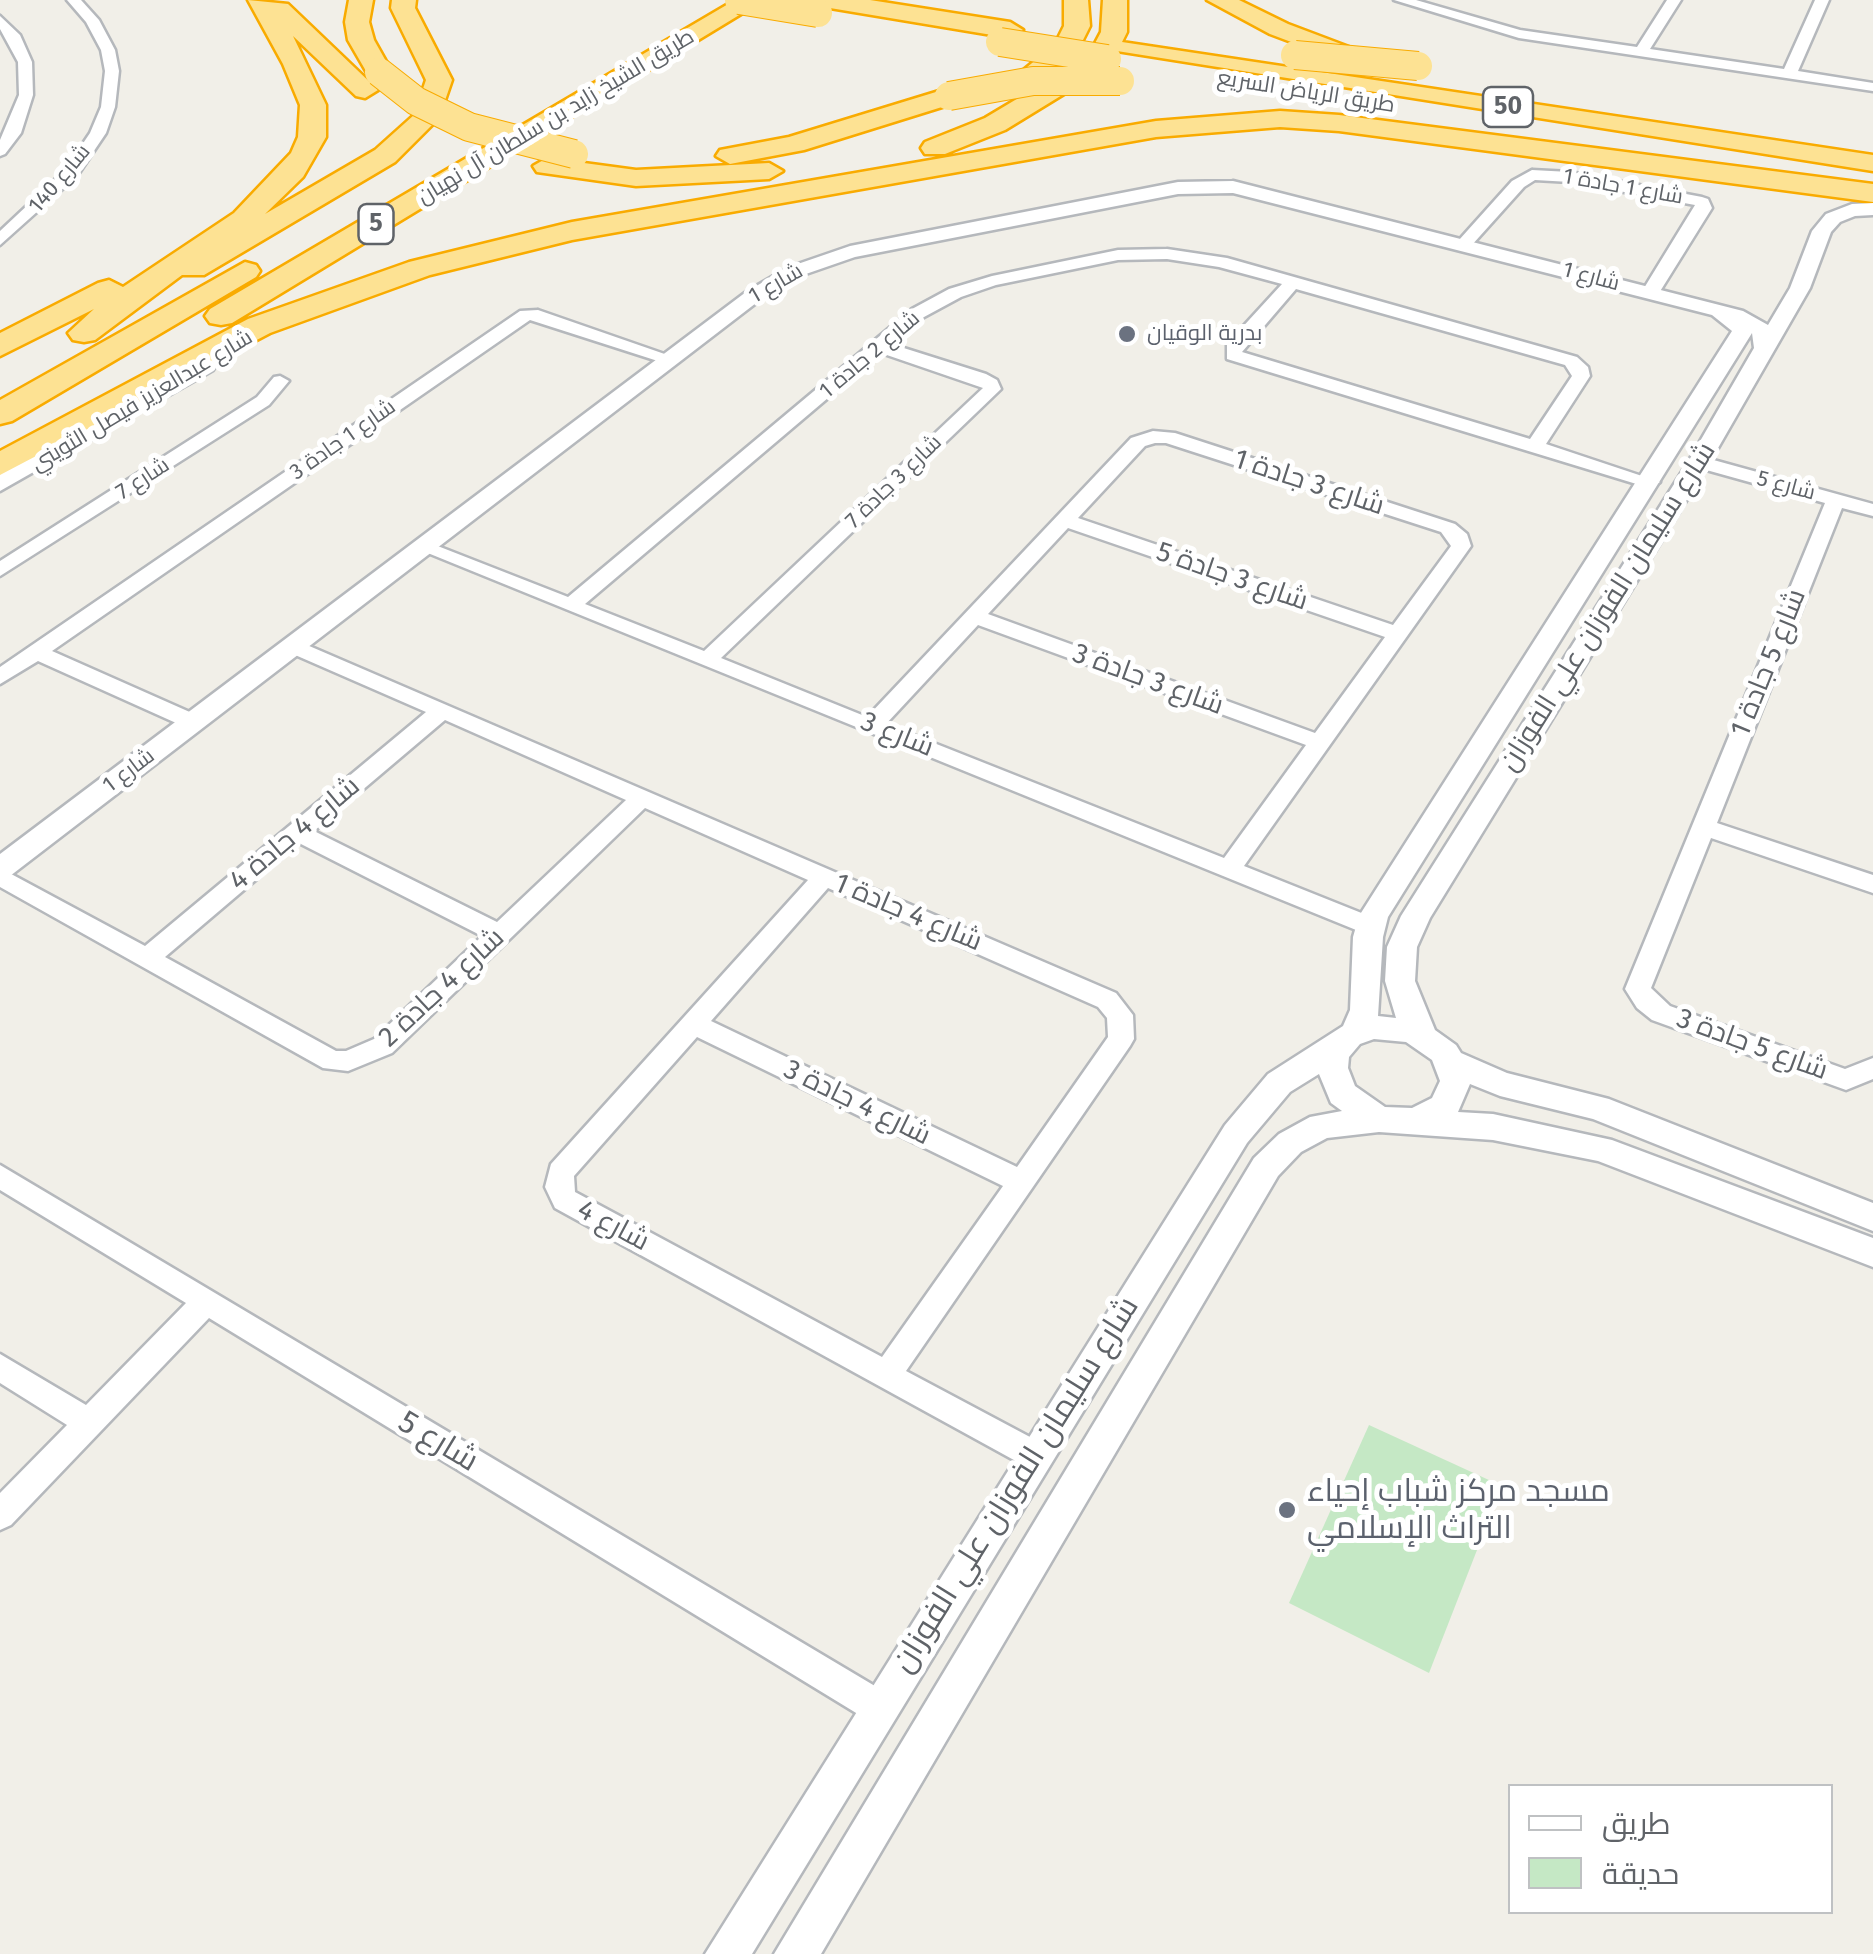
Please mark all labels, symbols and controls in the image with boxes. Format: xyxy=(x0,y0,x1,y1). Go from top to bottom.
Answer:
street label: طريق الشيخ زايد بن سلطان آل نهيان xyxy=(413,24,699,210)
street label: طريق الرياض السريع xyxy=(1215,65,1397,119)
road number: 50 xyxy=(1483,87,1533,127)
street label: شارع 140 xyxy=(24,139,96,219)
street label: شارع 1 جادة 1 xyxy=(1561,163,1685,211)
road number: 5 xyxy=(358,204,394,244)
street label: شارع 1 xyxy=(1560,257,1622,297)
street label: شارع 1 xyxy=(744,258,808,310)
street label: شارع 2 جادة 1 xyxy=(815,305,925,405)
place label: بدرية الوقيان xyxy=(1147,321,1262,347)
marker: بدرية الوقيان xyxy=(1116,323,1138,345)
street label: شارع عبدالعزيز فيصل الثويني xyxy=(27,324,257,478)
street label: شارع 1 جادة 3 xyxy=(285,394,401,486)
street label: شارع 3 جادة 7 xyxy=(841,430,947,534)
street label: شارع سليمان الفوزان علي الفوزان xyxy=(1493,436,1723,778)
street label: شارع 3 جادة 1 xyxy=(1229,443,1389,523)
street label: شارع 7 xyxy=(111,452,175,506)
street label: شارع 5 xyxy=(1754,466,1818,506)
street label: شارع 3 جادة 5 xyxy=(1152,535,1312,619)
street label: شارع 5 جادة 1 xyxy=(1724,584,1814,742)
street label: شارع 3 جادة 3 xyxy=(1068,637,1228,723)
street label: شارع 3 xyxy=(856,705,938,765)
street label: شارع 1 xyxy=(98,743,160,799)
street label: شارع 4 جادة 4 xyxy=(223,770,367,898)
street label: شارع 4 جادة 1 xyxy=(829,867,987,959)
street label: شارع 4 جادة 2 xyxy=(372,922,512,1054)
street label: شارع 5 جادة 3 xyxy=(1672,1002,1832,1088)
street label: شارع 4 جادة 3 xyxy=(778,1053,936,1153)
street label: شارع 4 xyxy=(571,1193,655,1259)
street label: شارع سليمان الفوزان علي الفوزان xyxy=(884,1290,1148,1680)
street label: شارع 5 xyxy=(391,1403,485,1481)
place label: مسجد مركز شباب إحياء التراث الإسلامي xyxy=(1307,1473,1610,1548)
marker: مسجد مركز شباب إحياء التراث الإسلامي xyxy=(1276,1499,1298,1521)
legend xyxy=(1508,1784,1833,1914)
text: طريق xyxy=(1602,1806,1671,1842)
text: حديقة xyxy=(1602,1856,1679,1892)

